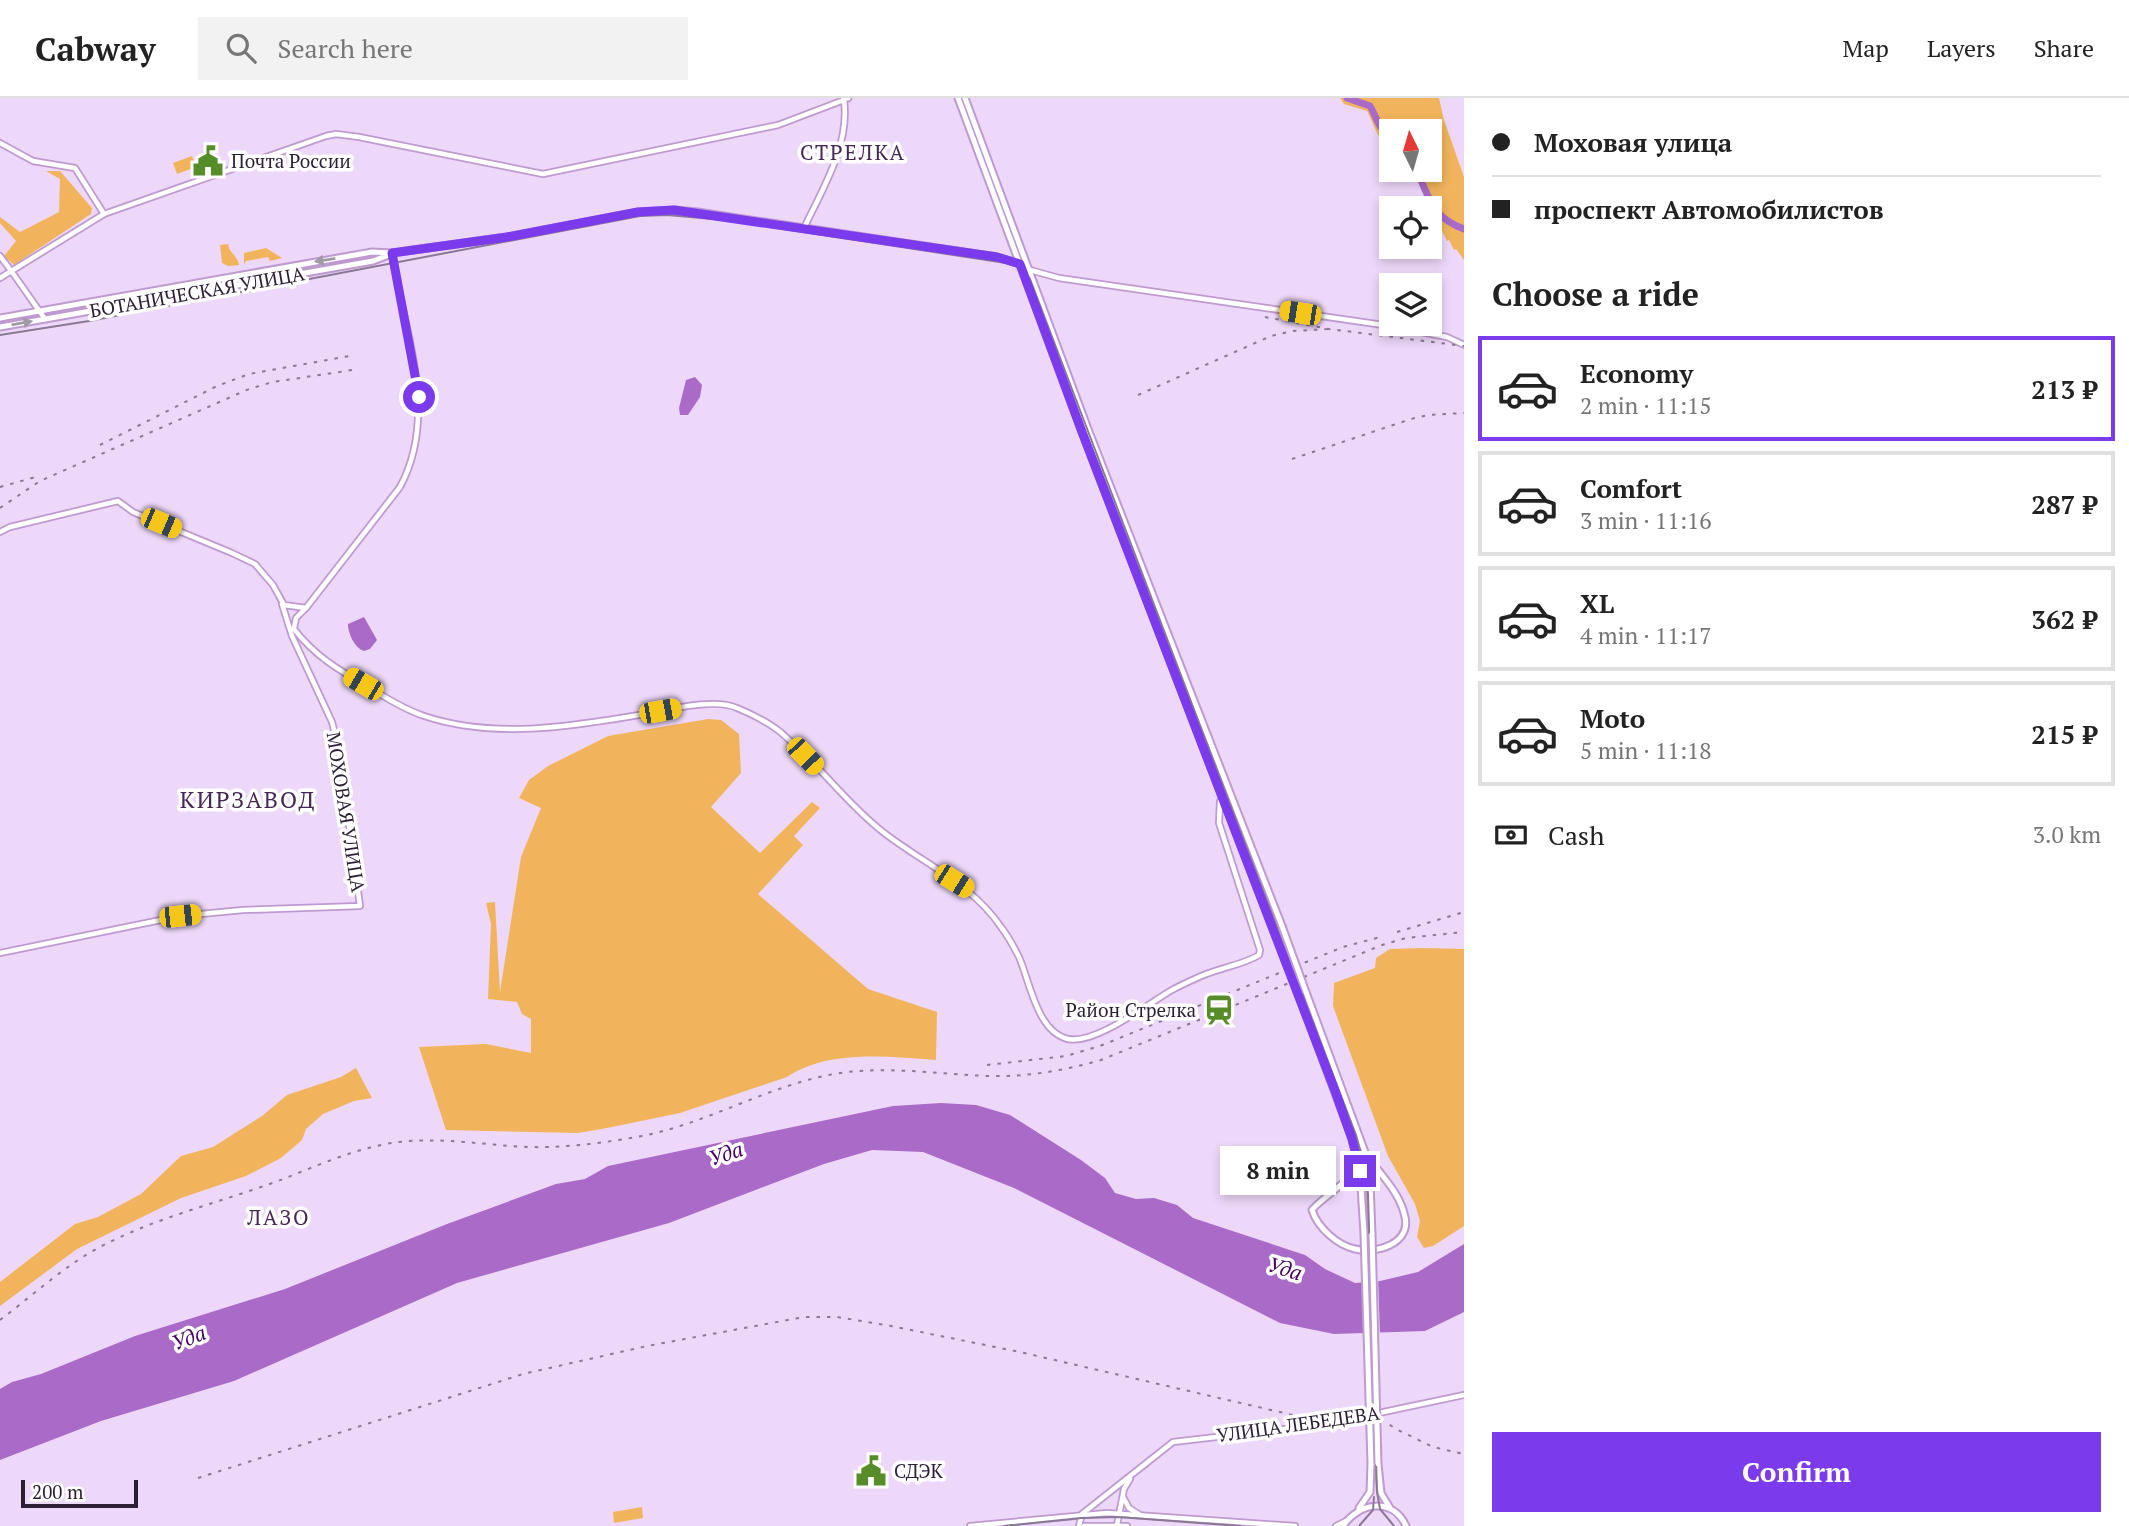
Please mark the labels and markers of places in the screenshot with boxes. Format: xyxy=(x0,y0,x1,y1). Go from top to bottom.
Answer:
public building icon: Почта России xyxy=(191,144,225,178)
place label: Почта России xyxy=(231,148,351,173)
station icon: Район Стрелка xyxy=(1202,993,1236,1027)
place label: Район Стрелка xyxy=(1065,997,1196,1022)
public building icon: СДЭК xyxy=(854,1454,888,1488)
place label: СДЭК xyxy=(894,1458,944,1483)

